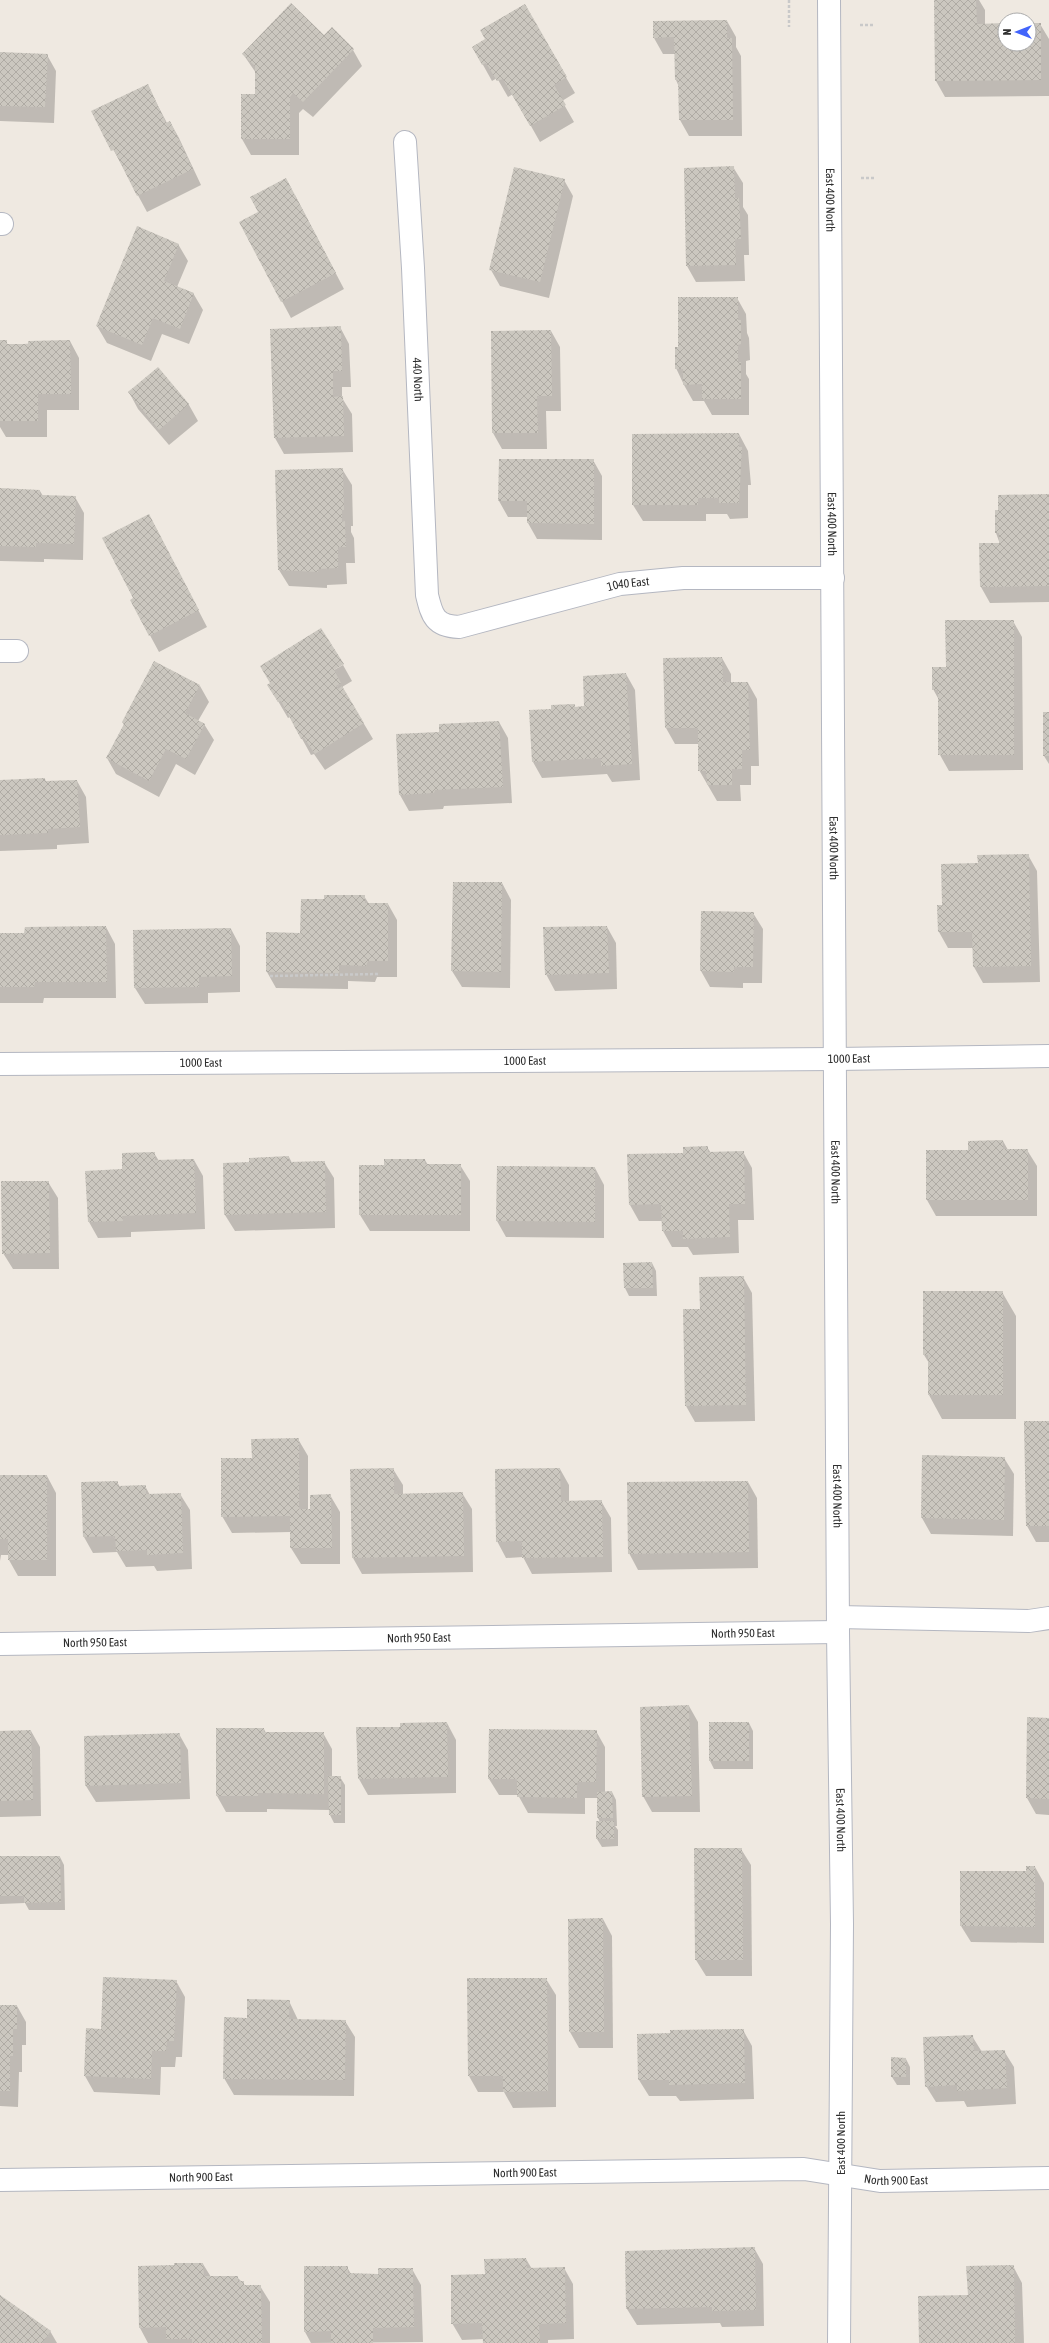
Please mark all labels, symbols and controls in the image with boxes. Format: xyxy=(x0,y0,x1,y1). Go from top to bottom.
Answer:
north arrow xyxy=(997,12,1037,52)
text: N xyxy=(1001,29,1013,35)
street label: East 400 North xyxy=(823,168,837,232)
street label: 440 North xyxy=(410,357,426,402)
street label: East 400 North xyxy=(825,492,839,556)
street label: 1040 East xyxy=(605,574,651,594)
street label: East 400 North xyxy=(826,816,841,880)
street label: 1000 East xyxy=(828,1051,871,1066)
street label: 1000 East xyxy=(504,1054,547,1068)
street label: 1000 East xyxy=(180,1056,223,1070)
street label: East 400 North xyxy=(828,1140,843,1204)
street label: East 400 North xyxy=(830,1464,844,1528)
street label: North 950 East xyxy=(711,1626,776,1641)
street label: North 950 East xyxy=(387,1631,452,1645)
street label: North 950 East xyxy=(63,1635,128,1650)
street label: East 400 North xyxy=(833,1788,848,1852)
street label: East 400 North xyxy=(834,2111,848,2175)
street label: North 900 East xyxy=(493,2165,558,2180)
street label: North 900 East xyxy=(169,2170,234,2185)
street label: North 900 East xyxy=(863,2172,929,2188)

